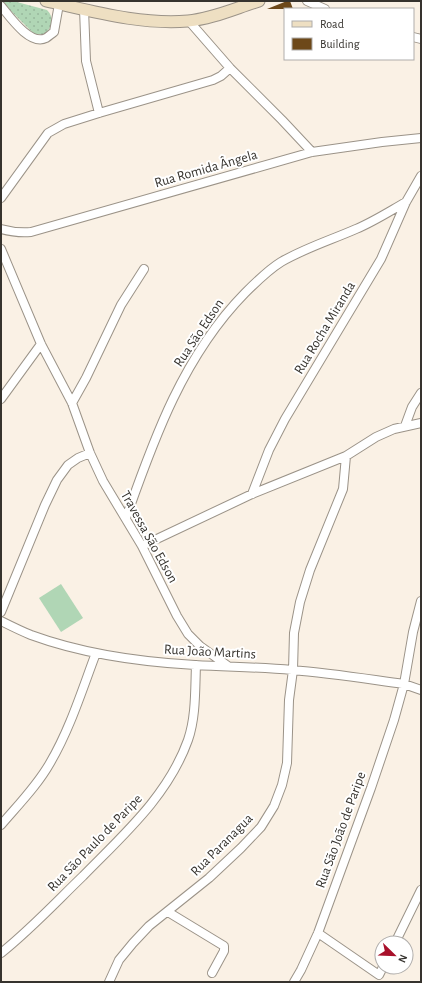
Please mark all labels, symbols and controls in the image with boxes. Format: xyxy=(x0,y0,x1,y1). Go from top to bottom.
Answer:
legend xyxy=(284,8,414,60)
text: Road xyxy=(320,18,344,30)
text: Building xyxy=(320,38,360,50)
street label: Rua Romida Ângela xyxy=(152,146,260,190)
street label: Rua Rocha Miranda xyxy=(292,279,358,377)
street label: Rua São Edson xyxy=(171,297,227,369)
street label: Travessa São Edson xyxy=(118,489,180,585)
street label: Rua João Martins xyxy=(164,643,256,661)
street label: Rua São João de Paripe xyxy=(313,770,369,890)
street label: Rua São Paulo de Paripe xyxy=(45,792,145,894)
street label: Rua Paranagua xyxy=(188,811,256,879)
north arrow xyxy=(374,935,414,975)
text: N xyxy=(396,953,409,964)

